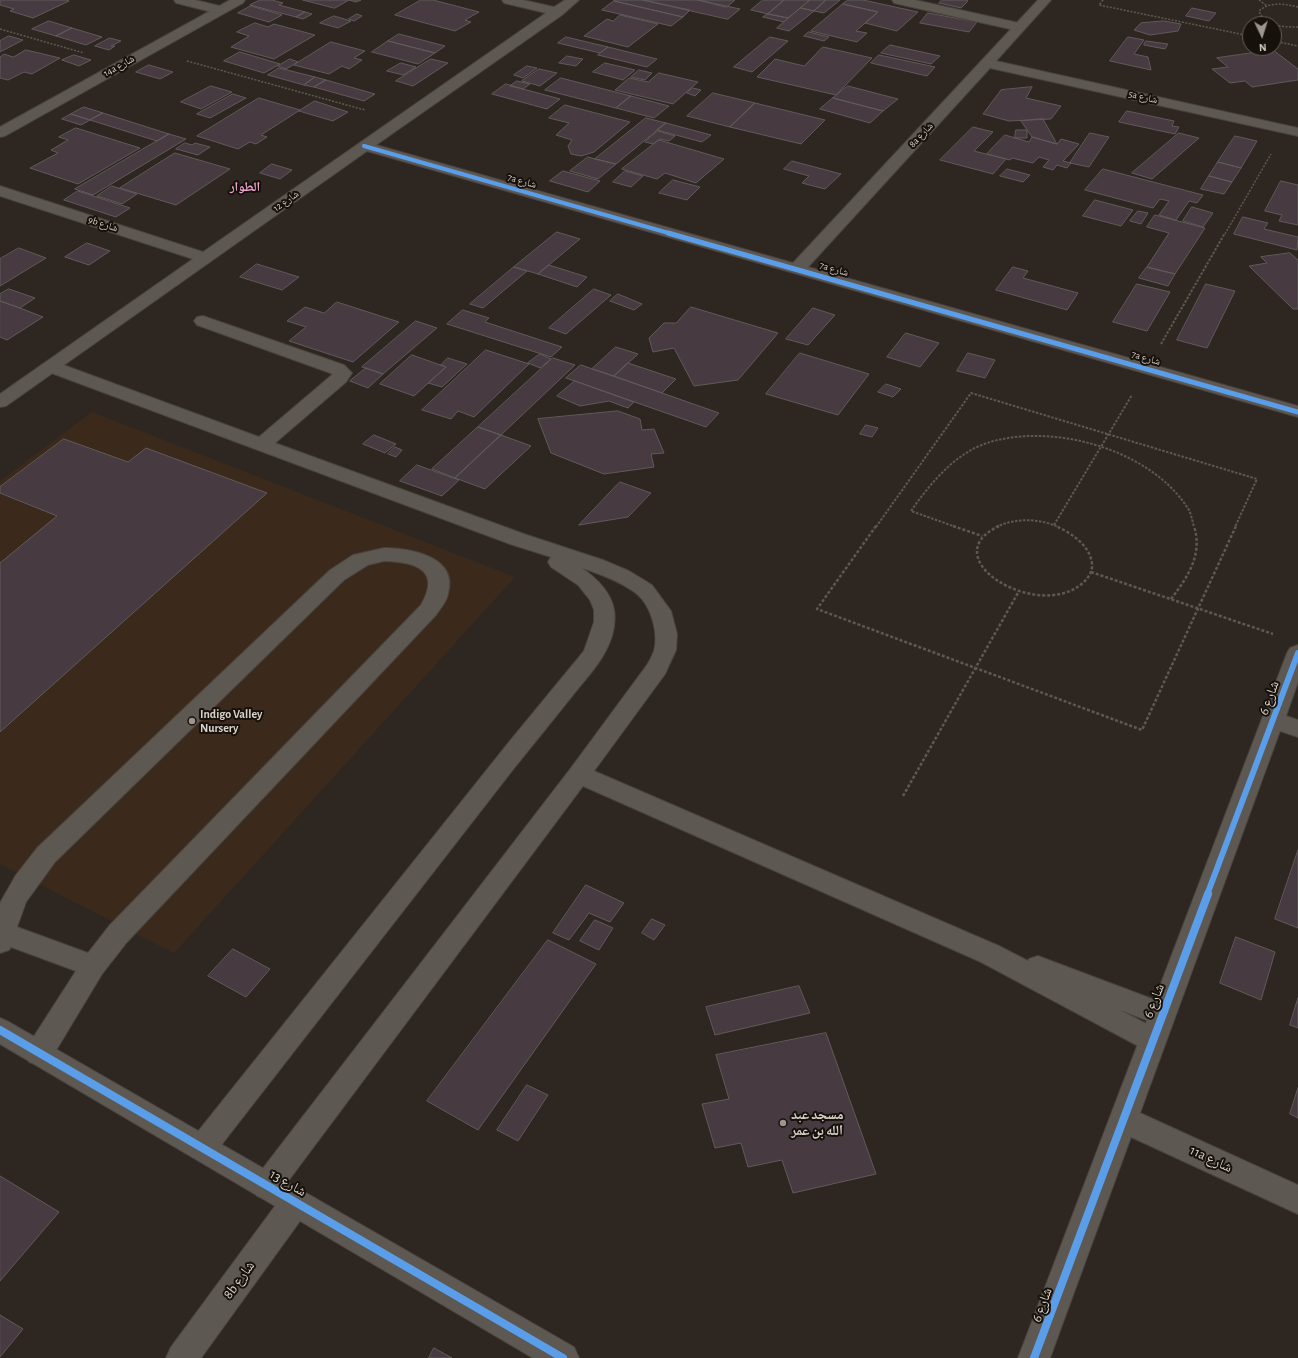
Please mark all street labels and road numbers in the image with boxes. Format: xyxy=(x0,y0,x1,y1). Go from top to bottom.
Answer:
street label: 14a شارع xyxy=(101,53,137,79)
street label: 5a شارع xyxy=(1127,88,1159,106)
street label: 8a شارع xyxy=(906,120,936,150)
street label: 7a شارع xyxy=(506,171,538,191)
street label: شارع 12 xyxy=(271,188,301,214)
street label: 9b شارع xyxy=(87,214,119,234)
street label: 7a شارع xyxy=(818,259,850,279)
street label: 7a شارع xyxy=(1130,348,1162,368)
street label: شارع 6 xyxy=(1255,678,1283,718)
street label: شارع 6 xyxy=(1140,981,1168,1021)
street label: 11a شارع xyxy=(1187,1142,1235,1176)
street label: شارع 13 xyxy=(267,1166,309,1200)
street label: 8b شارع xyxy=(220,1258,258,1302)
street label: شارع 6 xyxy=(1028,1285,1056,1325)

